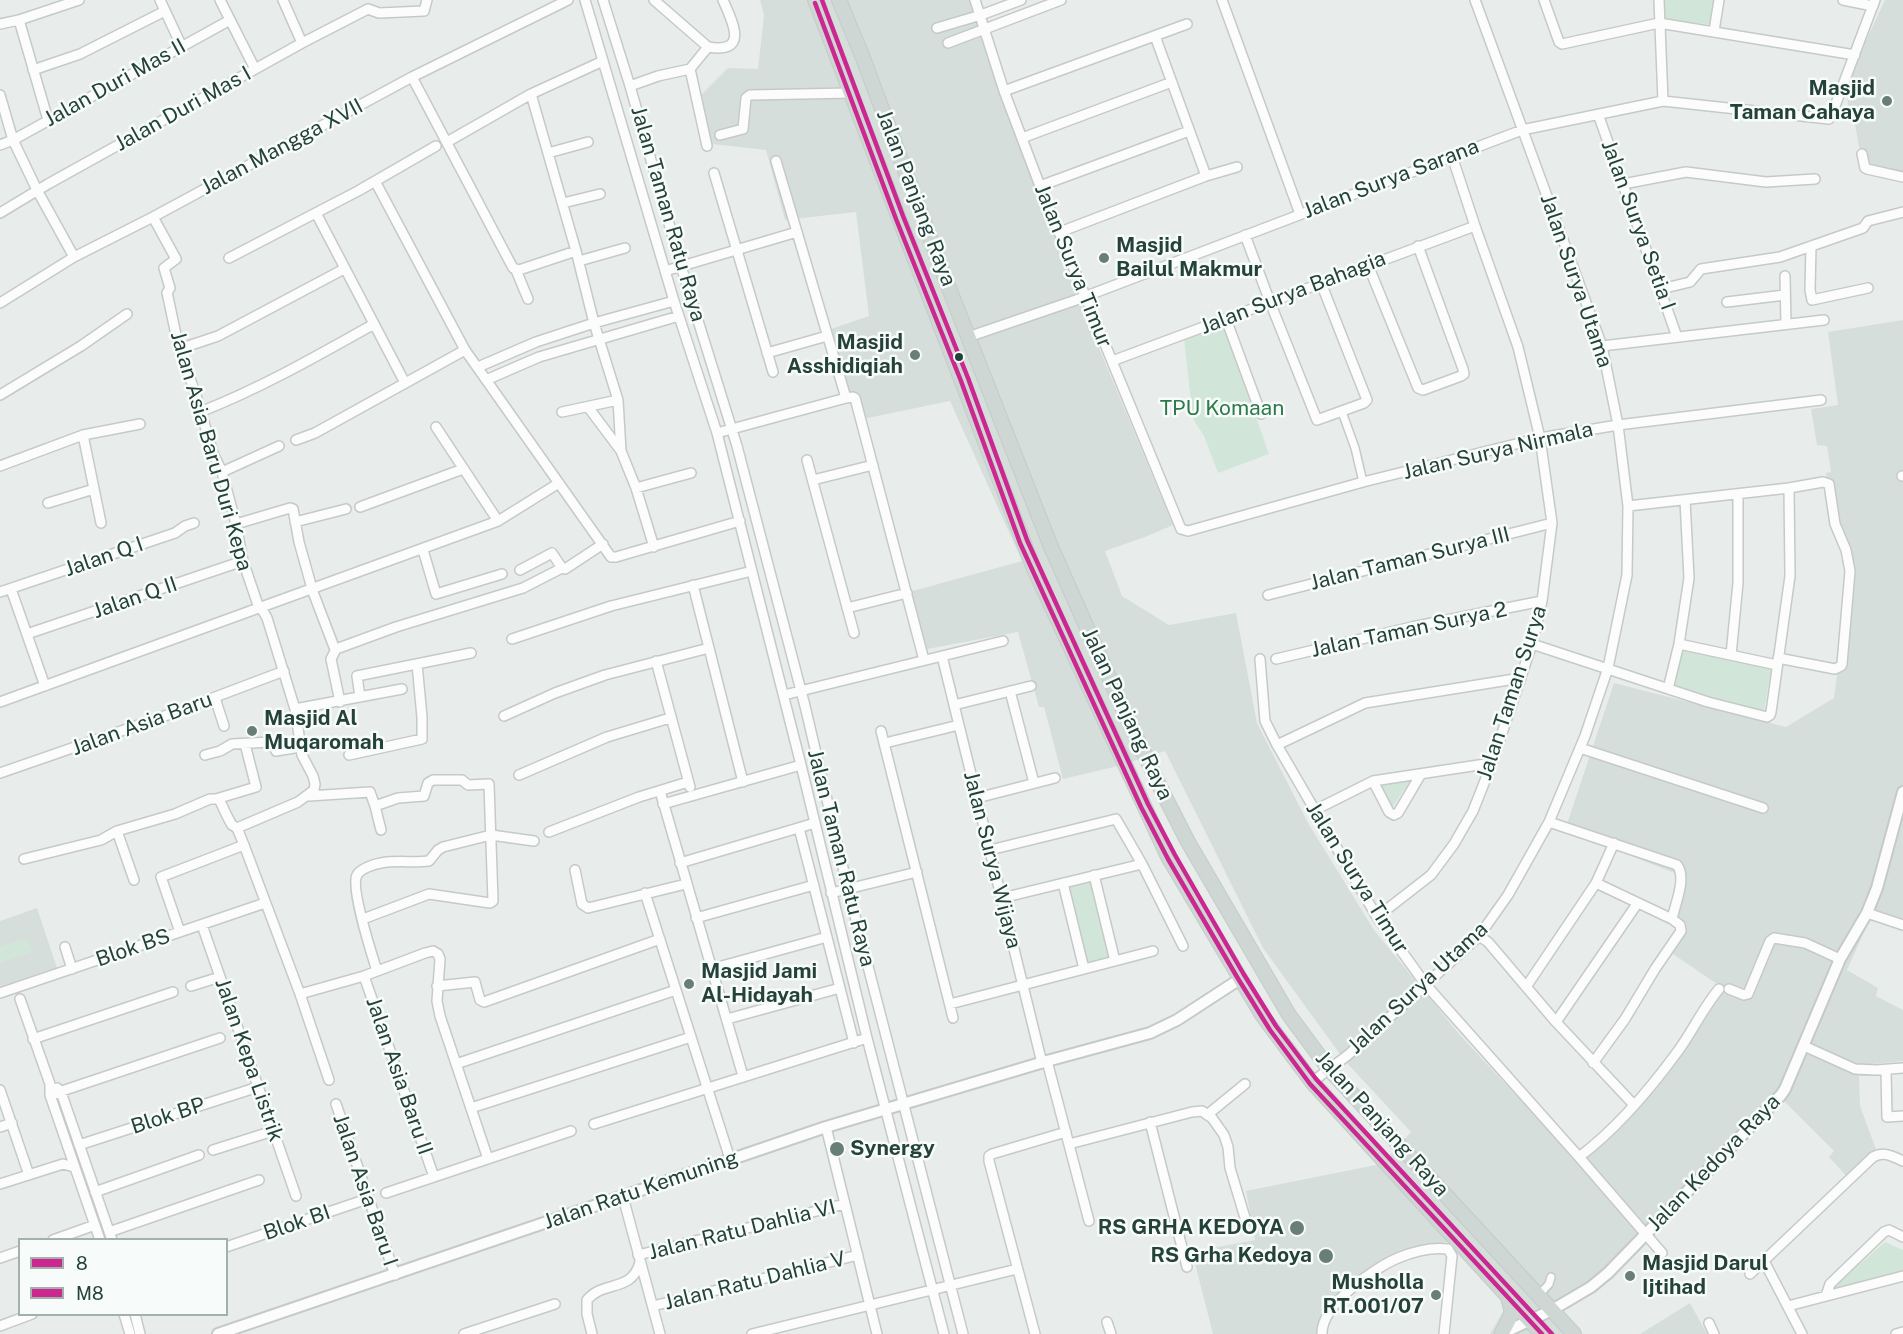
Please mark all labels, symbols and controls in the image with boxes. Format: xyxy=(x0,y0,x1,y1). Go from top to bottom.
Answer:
street label: Jalan Duri Mas II xyxy=(40,34,190,132)
street label: Jalan Duri Mas I xyxy=(110,61,256,157)
place label: Masjid Taman Cahaya xyxy=(1730,76,1875,126)
street label: Jalan Mangga XVII xyxy=(197,94,367,200)
marker: Masjid Taman Cahaya xyxy=(1880,94,1894,108)
street label: Jalan Taman Ratu Raya xyxy=(625,103,711,325)
street label: Jalan Panjang Raya xyxy=(871,106,961,290)
street label: Jalan Surya Sarana xyxy=(1300,134,1482,224)
street label: Jalan Surya Setia I xyxy=(1596,137,1680,313)
street label: Jalan Surya Timur xyxy=(1029,181,1117,351)
street label: Jalan Surya Utama xyxy=(1534,191,1618,371)
place label: Masjid Bailul Makmur xyxy=(1116,233,1262,283)
street label: Jalan Surya Bahagia xyxy=(1197,246,1389,340)
marker: Masjid Bailul Makmur xyxy=(1097,251,1111,265)
street label: Jalan Asia Baru Duri Kepa xyxy=(165,328,257,574)
place label: Masjid Asshidiqiah xyxy=(787,330,903,380)
marker: Masjid Asshidiqiah xyxy=(908,348,922,362)
unlabelled marker xyxy=(953,351,965,363)
park label: TPU Komaan xyxy=(1160,396,1284,422)
street label: Jalan Surya Nirmala xyxy=(1400,417,1596,485)
street label: Jalan Taman Surya III xyxy=(1307,522,1513,596)
street label: Jalan Q I xyxy=(61,532,147,582)
street label: Jalan Q II xyxy=(90,572,180,624)
street label: Jalan Taman Surya 2 xyxy=(1309,597,1509,663)
street label: Jalan Taman Surya xyxy=(1472,602,1552,784)
street label: Jalan Panjang Raya xyxy=(1076,624,1178,804)
street label: Jalan Asia Baru xyxy=(68,687,216,761)
place label: Masjid Al Muqaromah xyxy=(264,706,384,756)
marker: Masjid Al Muqaromah xyxy=(245,724,259,738)
street label: Jalan Taman Ratu Raya xyxy=(802,747,880,969)
street label: Jalan Surya Wijaya xyxy=(958,769,1026,951)
street label: Jalan Surya Timur xyxy=(1300,798,1414,958)
street label: Jalan Surya Utama xyxy=(1343,917,1493,1059)
street label: Blok BS xyxy=(93,924,173,972)
place label: Masjid Jami Al-Hidayah xyxy=(701,959,817,1009)
street label: Jalan Kepa Listrik xyxy=(209,975,289,1145)
marker: Masjid Jami Al-Hidayah xyxy=(682,977,696,991)
street label: Jalan Asia Baru II xyxy=(360,994,438,1158)
street label: Jalan Panjang Raya xyxy=(1310,1046,1454,1202)
street label: Jalan Kedoya Raya xyxy=(1642,1089,1786,1237)
street label: Blok BP xyxy=(128,1092,208,1140)
street label: Jalan Asia Baru I xyxy=(327,1111,403,1269)
place label: Synergy xyxy=(850,1136,935,1162)
marker: Synergy xyxy=(828,1140,846,1158)
street label: Jalan Ratu Kemuning xyxy=(540,1145,742,1235)
street label: Jalan Ratu Dahlia VI xyxy=(646,1195,838,1265)
street label: Blok BI xyxy=(260,1200,334,1246)
place label: RS GRHA KEDOYA xyxy=(1098,1215,1284,1241)
marker: RS GRHA KEDOYA xyxy=(1288,1219,1306,1237)
legend xyxy=(18,1238,228,1316)
place label: RS Grha Kedoya xyxy=(1150,1243,1312,1269)
street label: Jalan Ratu Dahlia V xyxy=(662,1246,848,1316)
marker: RS Grha Kedoya xyxy=(1317,1247,1335,1265)
place label: Masjid Darul Ijtihad xyxy=(1642,1251,1768,1301)
text: 8 xyxy=(76,1253,88,1274)
marker: Masjid Darul Ijtihad xyxy=(1623,1269,1637,1283)
place label: Musholla RT.001/07 xyxy=(1322,1270,1424,1320)
text: M8 xyxy=(76,1283,104,1304)
marker: Musholla RT.001/07 xyxy=(1429,1288,1443,1302)

